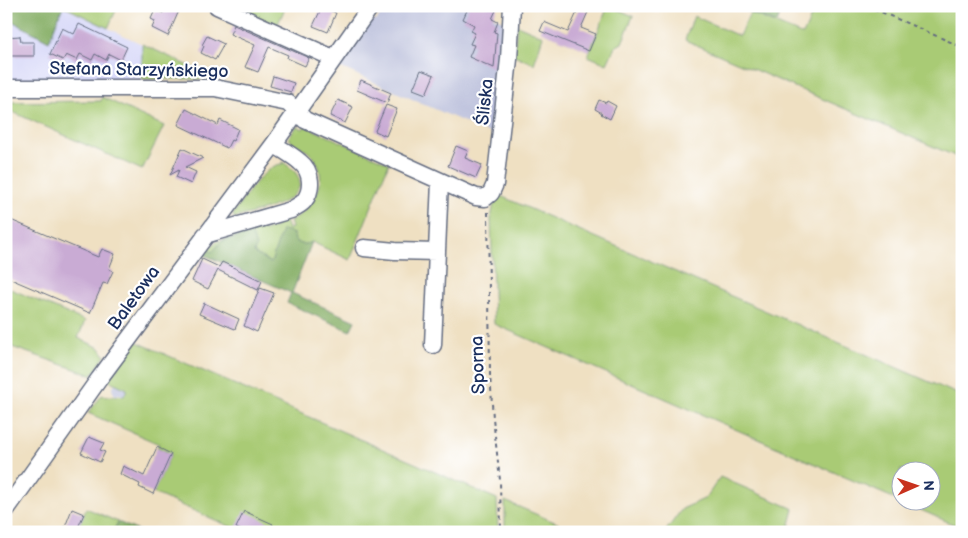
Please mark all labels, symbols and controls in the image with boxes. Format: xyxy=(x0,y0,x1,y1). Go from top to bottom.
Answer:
street label: Stefana Starzyńskiego xyxy=(49,58,229,82)
street label: Śliska xyxy=(470,77,498,126)
street label: Baletowa xyxy=(104,262,164,334)
street label: Sporna xyxy=(466,335,490,395)
north arrow xyxy=(890,460,940,510)
text: N xyxy=(920,480,937,491)

